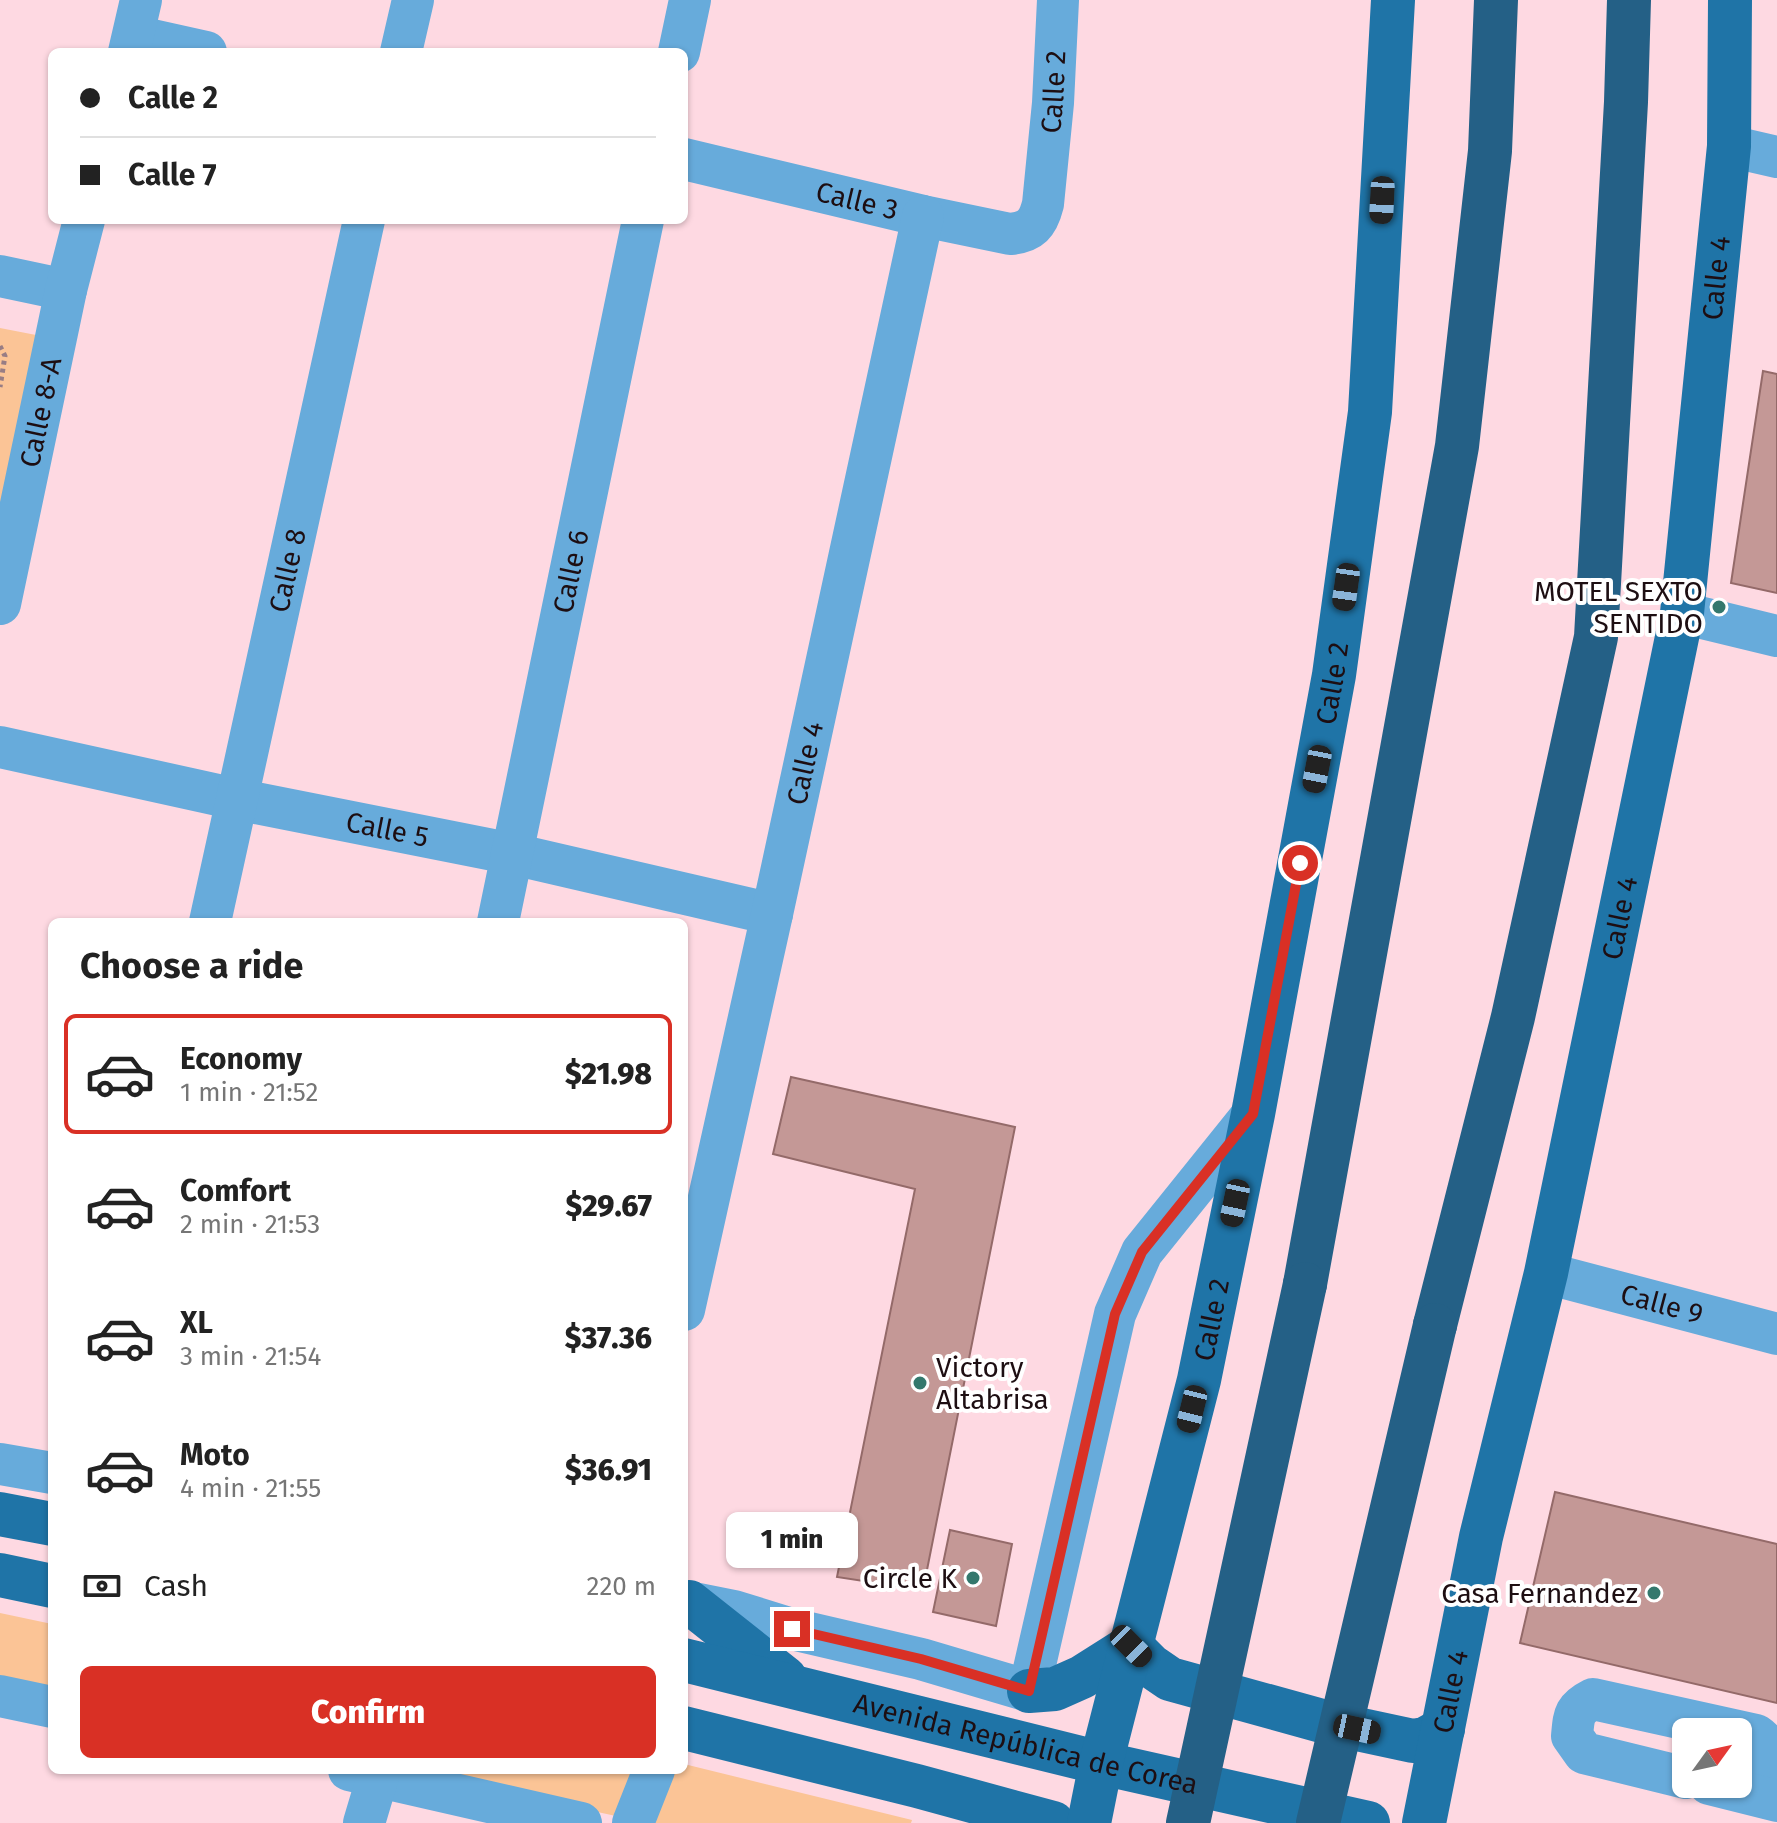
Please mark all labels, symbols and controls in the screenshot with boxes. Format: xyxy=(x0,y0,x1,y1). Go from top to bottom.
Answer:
street label: Calle 2 xyxy=(1034,50,1072,135)
text: Calle 2 xyxy=(128,80,218,116)
text: Calle 7 xyxy=(128,157,216,193)
street label: Calle 3 xyxy=(813,175,901,226)
car xyxy=(1369,175,1395,225)
street label: Calle 4 xyxy=(1695,234,1736,322)
street label: Calle 8-A xyxy=(13,354,68,470)
street label: Calle 8 xyxy=(262,525,312,615)
street label: Calle 6 xyxy=(546,527,595,616)
car xyxy=(1331,562,1361,612)
place label: MOTEL SEXTO SENTIDO xyxy=(1534,575,1703,640)
marker: MOTEL SEXTO SENTIDO xyxy=(1710,598,1728,616)
street label: Calle 2 xyxy=(1309,640,1355,727)
street label: Calle 4 xyxy=(780,718,830,808)
car xyxy=(1301,743,1333,795)
street label: Calle 5 xyxy=(343,805,431,853)
route start xyxy=(1282,845,1318,881)
street label: Calle 4 xyxy=(1594,873,1644,963)
text: Choose a ride xyxy=(80,944,303,988)
icon: car xyxy=(84,1038,156,1110)
text: Economy xyxy=(180,1041,302,1077)
text: $21.98 xyxy=(565,1056,652,1092)
text: 1 min · 21:52 xyxy=(180,1077,318,1108)
icon: car xyxy=(84,1170,156,1242)
text: Comfort xyxy=(180,1173,291,1209)
car xyxy=(1218,1177,1252,1229)
text: $29.67 xyxy=(566,1188,652,1224)
text: 2 min · 21:53 xyxy=(180,1209,320,1240)
street label: Calle 2 xyxy=(1187,1276,1236,1364)
street label: Calle 9 xyxy=(1617,1277,1707,1330)
icon: car xyxy=(84,1302,156,1374)
text: XL xyxy=(180,1305,213,1341)
text: $37.36 xyxy=(565,1320,652,1356)
text: 3 min · 21:54 xyxy=(180,1341,321,1372)
place label: Victory Altabrisa xyxy=(936,1351,1049,1416)
marker: Victory Altabrisa xyxy=(911,1374,929,1392)
car xyxy=(1175,1383,1209,1435)
icon: car xyxy=(84,1434,156,1506)
text: Moto xyxy=(180,1437,250,1473)
text: $36.91 xyxy=(565,1452,652,1488)
text: 4 min · 21:55 xyxy=(180,1473,321,1504)
callout: 1 min xyxy=(726,1513,858,1569)
text: 1 min xyxy=(761,1524,823,1555)
place label: Circle K xyxy=(863,1562,958,1595)
icon: cash xyxy=(80,1564,124,1608)
text: Cash xyxy=(144,1568,208,1604)
marker: Circle K xyxy=(964,1569,982,1587)
text: 220 m xyxy=(587,1571,656,1602)
place label: Casa Fernandez xyxy=(1441,1577,1638,1610)
marker: Casa Fernandez xyxy=(1645,1584,1663,1602)
route end xyxy=(774,1611,810,1647)
car xyxy=(1106,1621,1156,1671)
street label: Calle 4 xyxy=(1426,1647,1475,1736)
button: Confirm xyxy=(80,1666,656,1758)
street label: Avenida República de Corea xyxy=(850,1686,1201,1801)
car xyxy=(1331,1712,1383,1746)
north arrow xyxy=(1672,1718,1752,1798)
map controls xyxy=(1672,1718,1752,1798)

